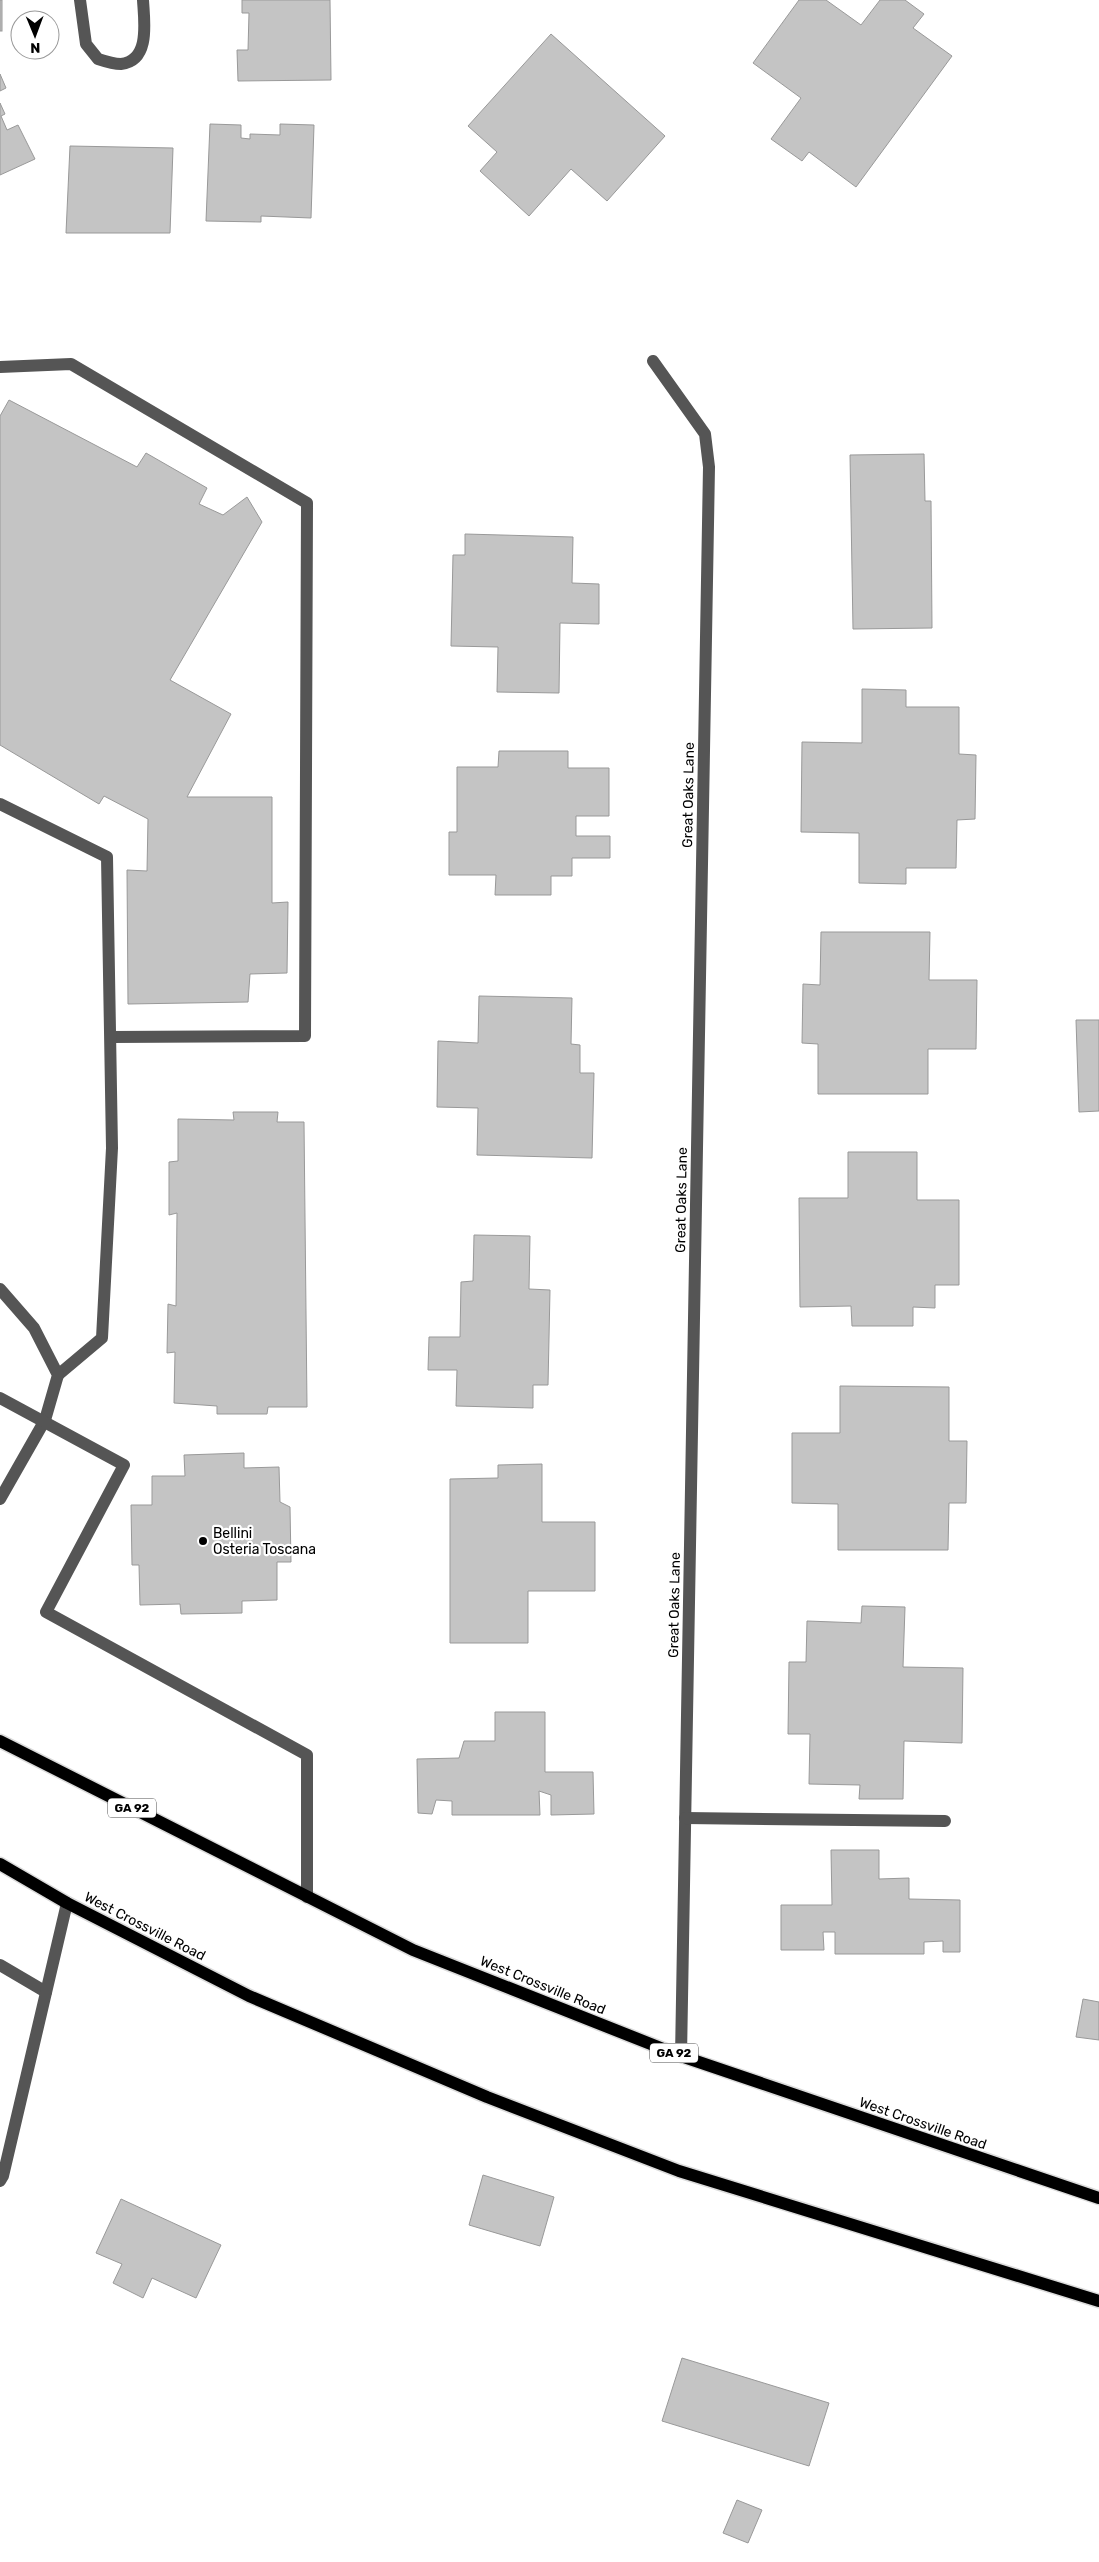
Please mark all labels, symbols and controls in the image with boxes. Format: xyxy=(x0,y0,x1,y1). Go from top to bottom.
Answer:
north arrow xyxy=(10,10,60,60)
text: N xyxy=(30,39,40,56)
street label: Great Oaks Lane xyxy=(679,742,698,848)
street label: Great Oaks Lane xyxy=(672,1147,691,1253)
place label: Bellini Osteria Toscana xyxy=(213,1525,316,1558)
marker: Bellini Osteria Toscana xyxy=(197,1535,209,1547)
street label: Great Oaks Lane xyxy=(665,1552,684,1658)
road number: GA 92 xyxy=(108,1799,156,1818)
street label: West Crossville Road xyxy=(81,1889,208,1964)
street label: West Crossville Road xyxy=(478,1953,608,2018)
road number: GA 92 xyxy=(650,2044,698,2062)
street label: West Crossville Road xyxy=(857,2094,989,2153)

